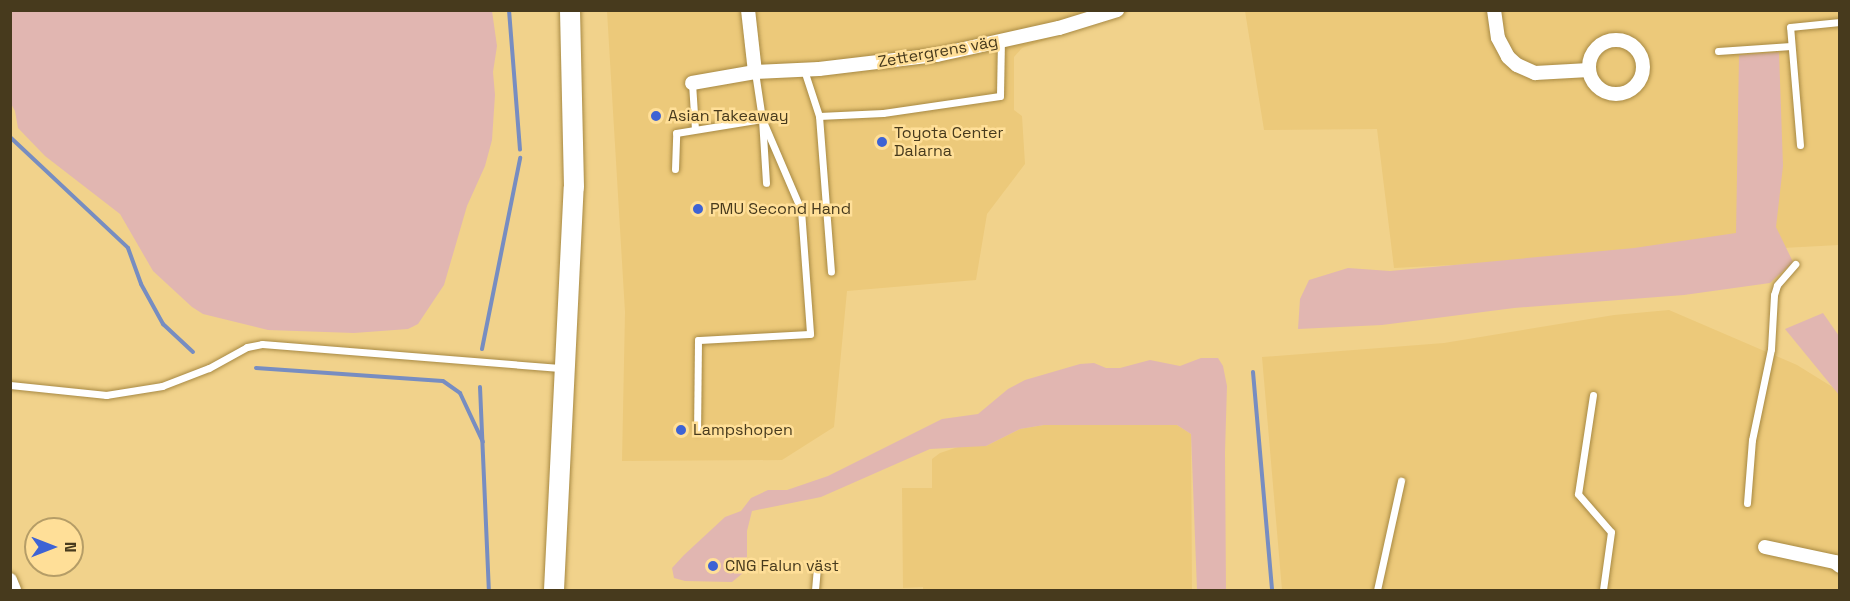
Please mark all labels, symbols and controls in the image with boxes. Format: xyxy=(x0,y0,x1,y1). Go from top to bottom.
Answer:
street label: Zettergrens väg xyxy=(876,32,1000,72)
place label: Asian Takeaway xyxy=(668,106,789,126)
marker: Asian Takeaway xyxy=(649,109,663,123)
place label: Toyota Center Dalarna xyxy=(894,123,1004,161)
marker: Toyota Center Dalarna xyxy=(875,135,889,149)
place label: PMU Second Hand xyxy=(710,199,851,219)
marker: PMU Second Hand xyxy=(691,202,705,216)
place label: Lampshopen xyxy=(693,420,793,440)
marker: Lampshopen xyxy=(674,423,688,437)
north arrow xyxy=(24,517,84,577)
text: N xyxy=(60,542,81,552)
place label: CNG Falun väst xyxy=(725,556,839,576)
marker: CNG Falun väst xyxy=(706,559,720,573)

